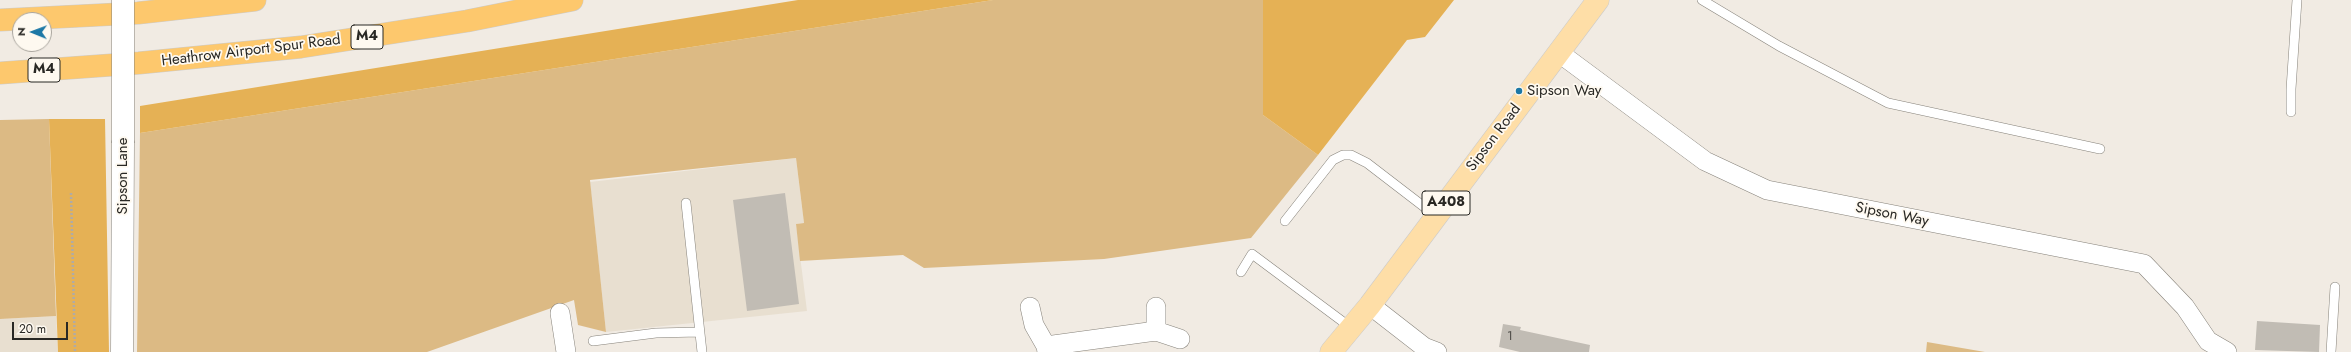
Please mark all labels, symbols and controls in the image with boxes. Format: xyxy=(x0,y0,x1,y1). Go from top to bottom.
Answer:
north arrow xyxy=(12,12,52,52)
road number: M4 xyxy=(351,25,383,49)
text: N xyxy=(13,27,29,36)
street label: Heathrow Airport Spur Road xyxy=(160,31,342,71)
road number: M4 xyxy=(28,58,60,82)
place label: Sipson Way xyxy=(1527,82,1601,100)
marker: Sipson Way xyxy=(1514,86,1524,96)
street label: Sipson Road xyxy=(1463,101,1525,175)
street label: Sipson Lane xyxy=(114,138,132,214)
road number: A408 xyxy=(1422,191,1470,215)
street label: Sipson Way xyxy=(1854,199,1930,231)
scale bar xyxy=(14,314,70,340)
text: 20 m xyxy=(19,320,46,338)
house number: 1 xyxy=(1507,329,1513,345)

